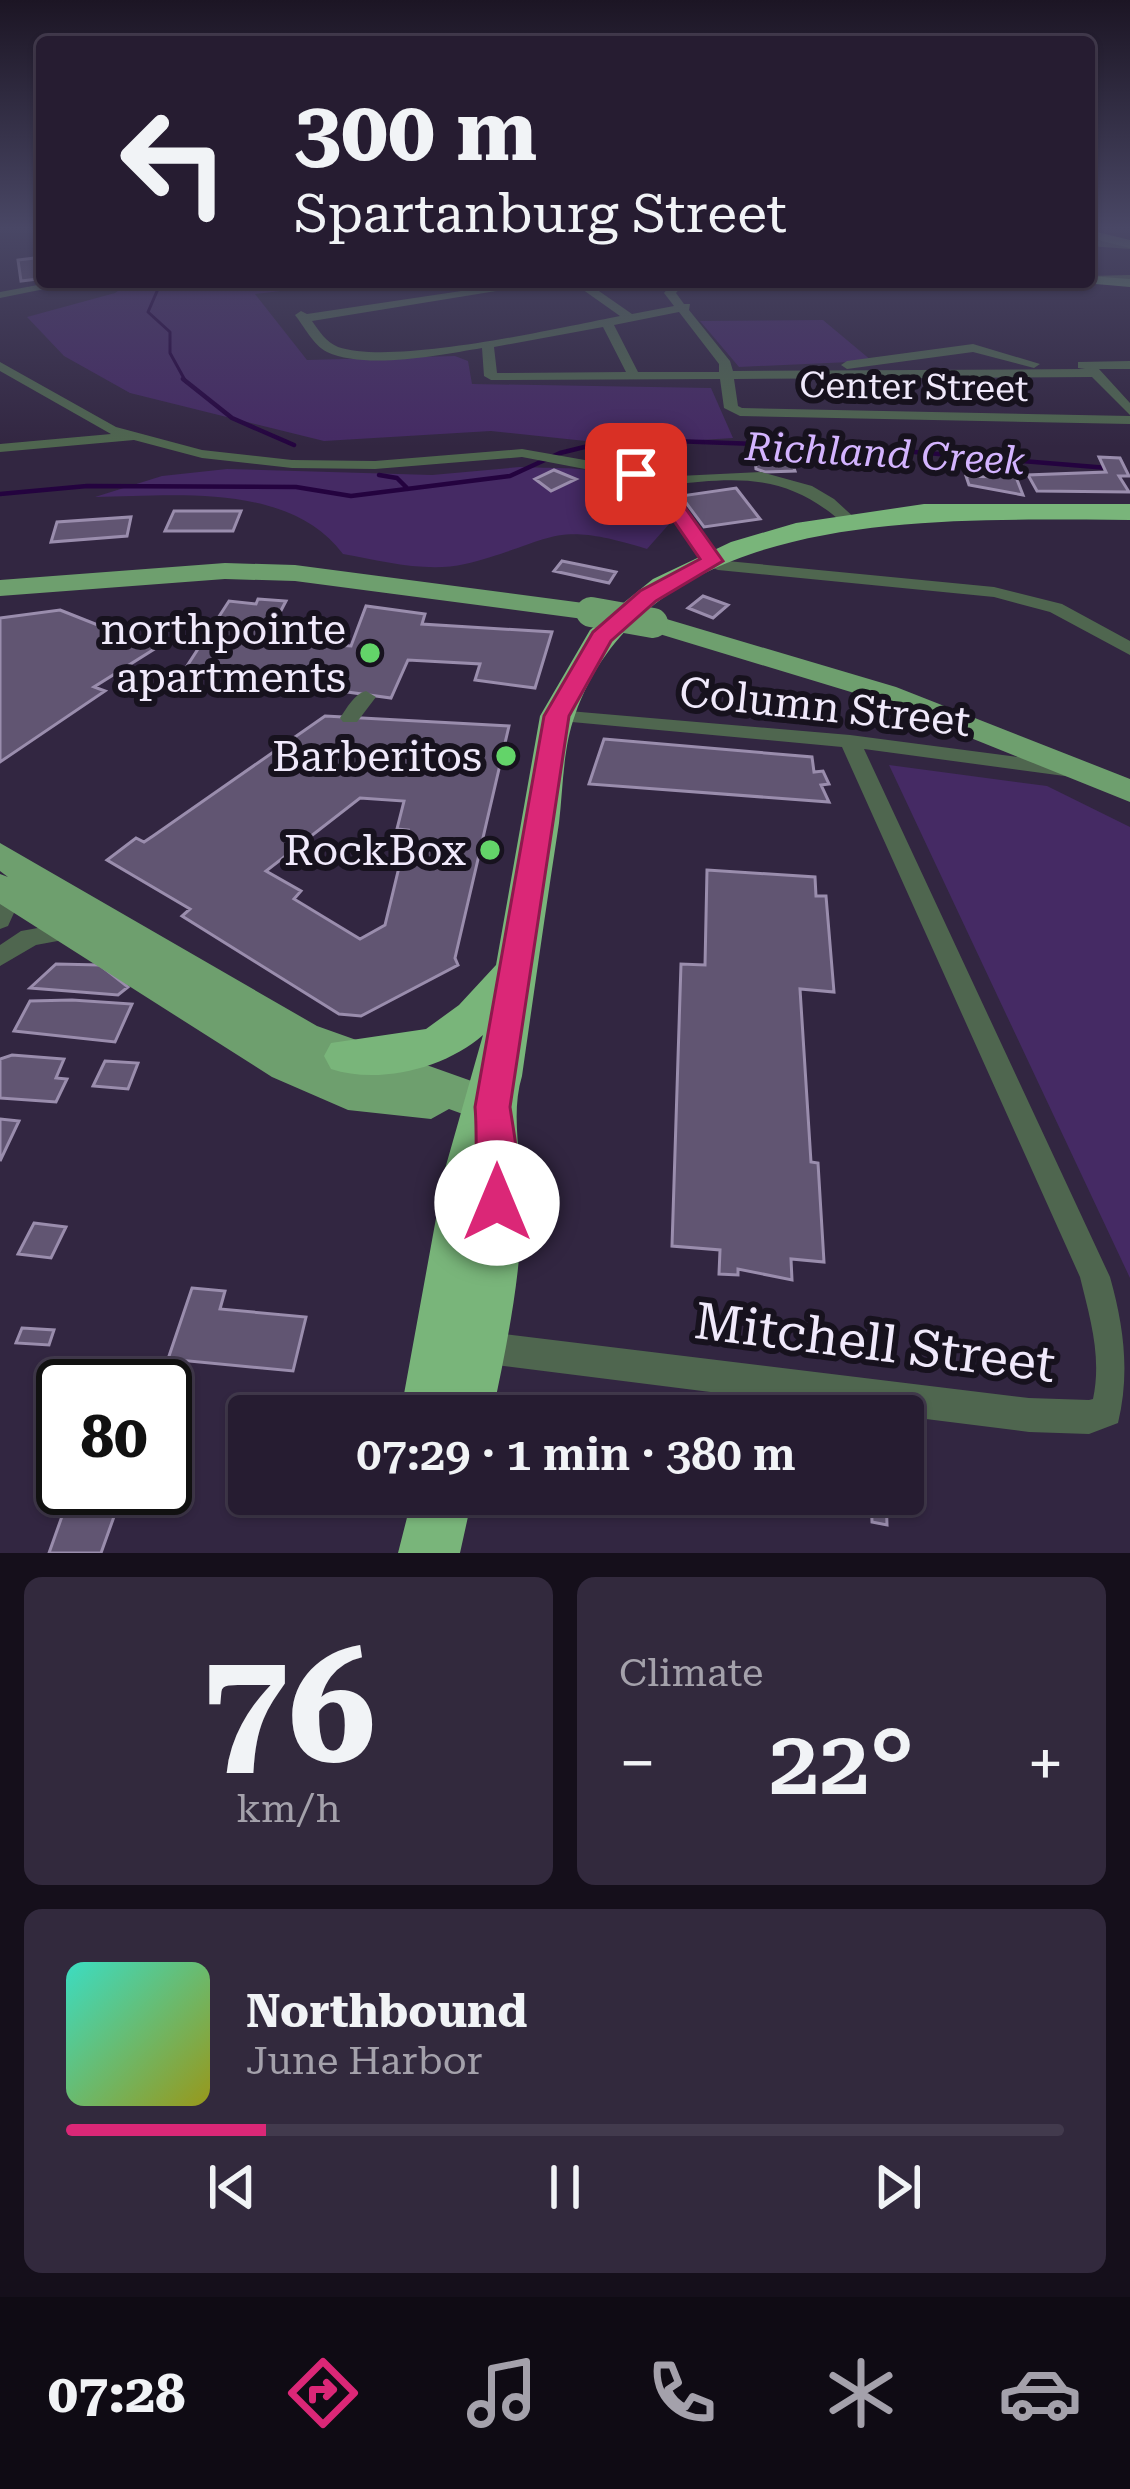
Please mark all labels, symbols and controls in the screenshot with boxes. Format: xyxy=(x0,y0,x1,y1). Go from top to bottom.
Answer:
text: 300 m xyxy=(294,82,537,180)
icon: left xyxy=(96,84,252,240)
text: Spartanburg Street xyxy=(294,182,787,245)
street label: Center Street xyxy=(799,364,1029,410)
pin xyxy=(585,423,687,525)
water label: Richland Creek xyxy=(743,424,1027,484)
icon: arrive xyxy=(603,441,669,507)
place label: northpointe apartments xyxy=(100,605,346,702)
marker: northpointe apartments xyxy=(357,640,383,666)
street label: Column Street xyxy=(677,667,973,746)
place label: Barberitos xyxy=(272,732,482,781)
marker: Barberitos xyxy=(493,743,519,769)
place label: RockBox xyxy=(284,826,466,875)
marker: RockBox xyxy=(477,837,503,863)
position arrow xyxy=(434,1140,560,1266)
street label: Mitchell Street xyxy=(691,1291,1059,1394)
speed limit sign: 80 xyxy=(36,1359,192,1515)
text: 07:29 · 1 min · 380 m xyxy=(356,1428,796,1481)
text: 76 xyxy=(201,1616,376,1799)
text: Climate xyxy=(619,1650,763,1696)
text: 22° xyxy=(769,1711,914,1816)
text: − xyxy=(619,1725,656,1802)
text: + xyxy=(1027,1725,1064,1802)
text: km/h xyxy=(236,1786,341,1832)
text: Northbound xyxy=(246,1985,527,2038)
text: June Harbor xyxy=(246,2038,483,2084)
icon: previous xyxy=(199,2154,265,2220)
icon: pause xyxy=(532,2154,598,2220)
icon: next xyxy=(865,2154,931,2220)
icon: directions xyxy=(281,2351,365,2435)
icon: music xyxy=(460,2351,544,2435)
icon: phone xyxy=(640,2351,724,2435)
icon: climate xyxy=(819,2351,903,2435)
icon: car xyxy=(998,2351,1082,2435)
text: 07:28 xyxy=(48,2362,186,2425)

